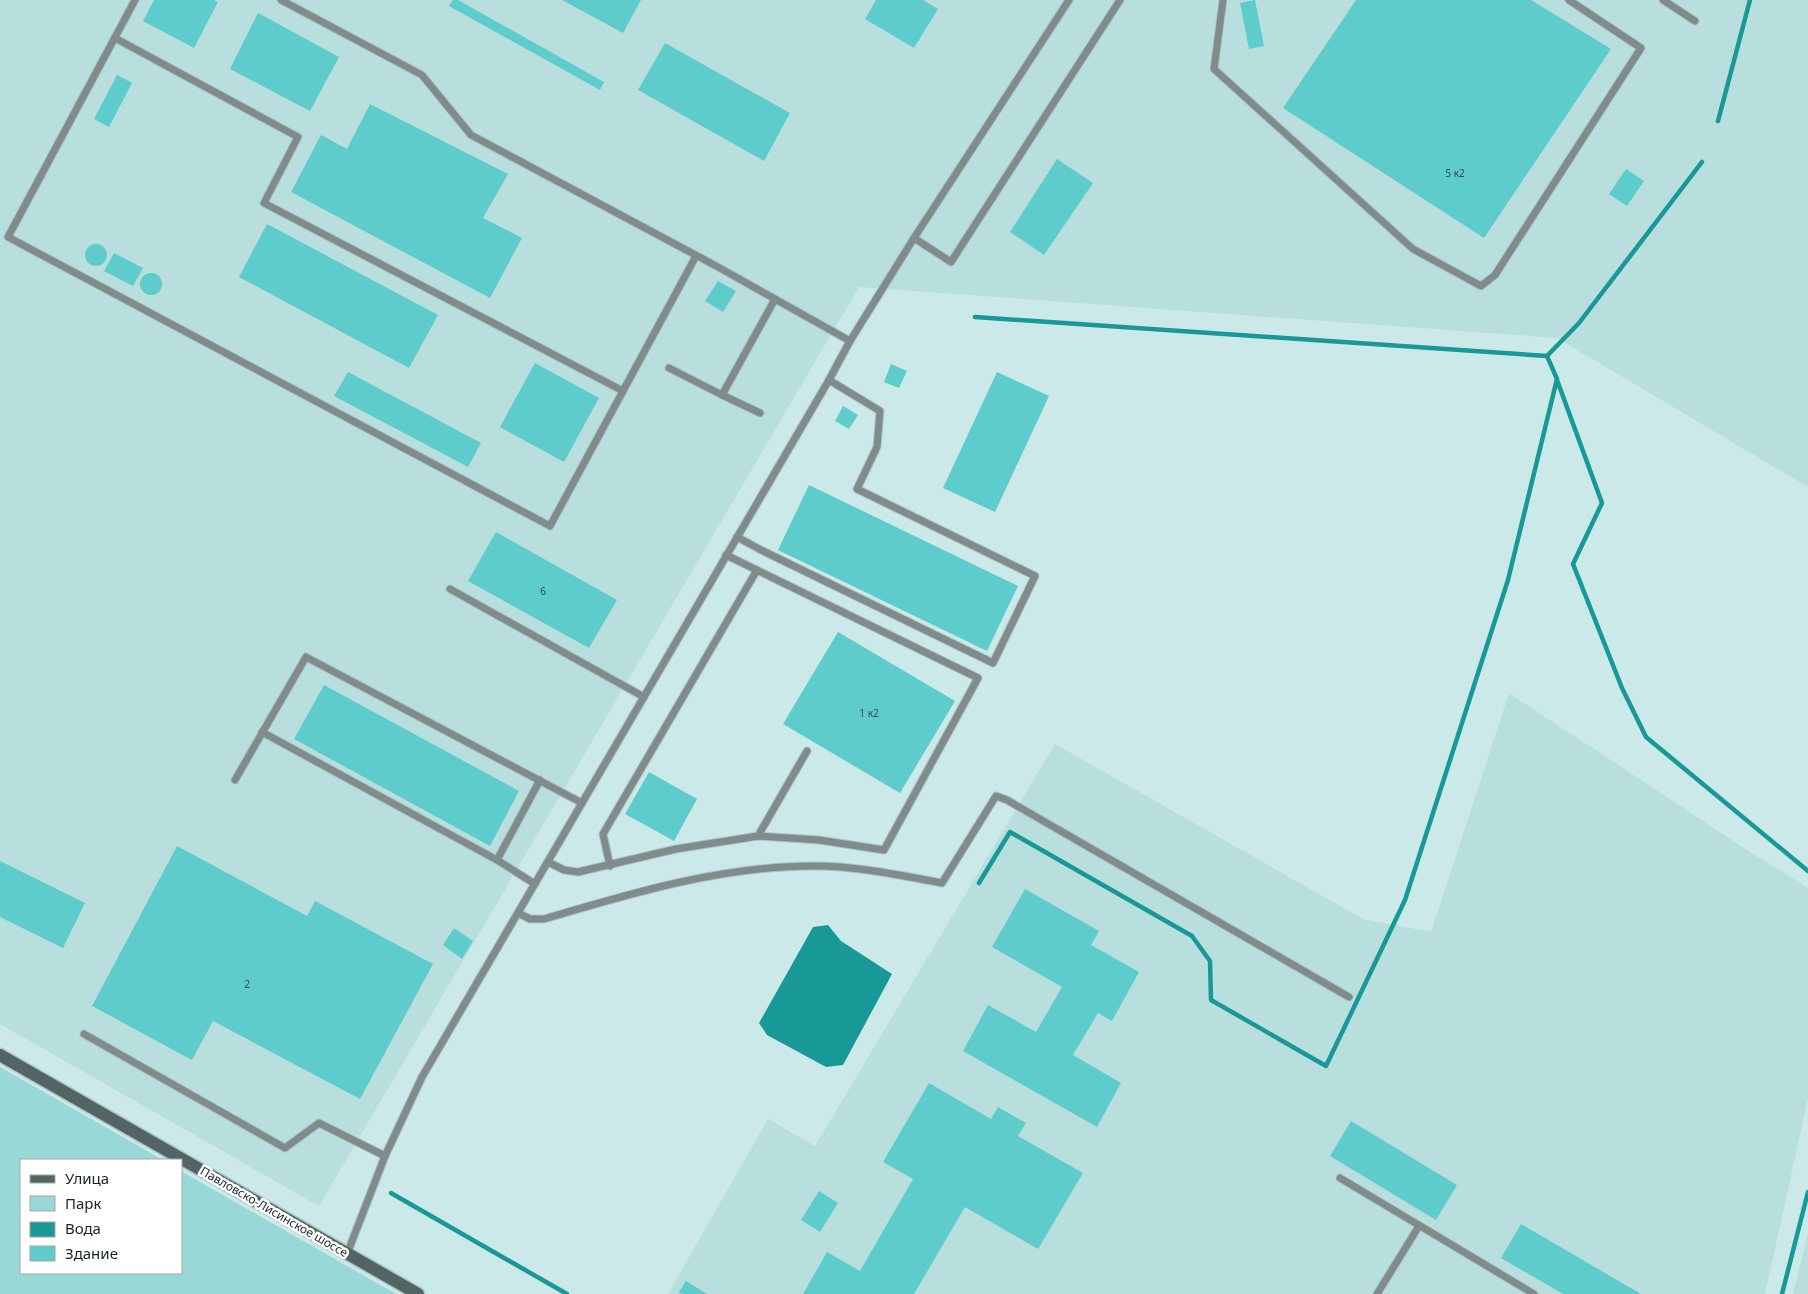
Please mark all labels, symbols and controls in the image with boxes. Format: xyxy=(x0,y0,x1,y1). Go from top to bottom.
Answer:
house number: 5 к2 xyxy=(1445,166,1465,180)
house number: 6 xyxy=(540,584,546,598)
house number: 1 к2 xyxy=(859,706,879,720)
house number: 2 xyxy=(244,977,250,991)
legend xyxy=(20,1159,182,1274)
street label: Павловско-Лисинское шоссе xyxy=(197,1162,351,1261)
text: Улица xyxy=(65,1168,109,1188)
text: Парк xyxy=(65,1193,101,1213)
text: Вода xyxy=(65,1218,101,1238)
text: Здание xyxy=(65,1243,118,1263)

